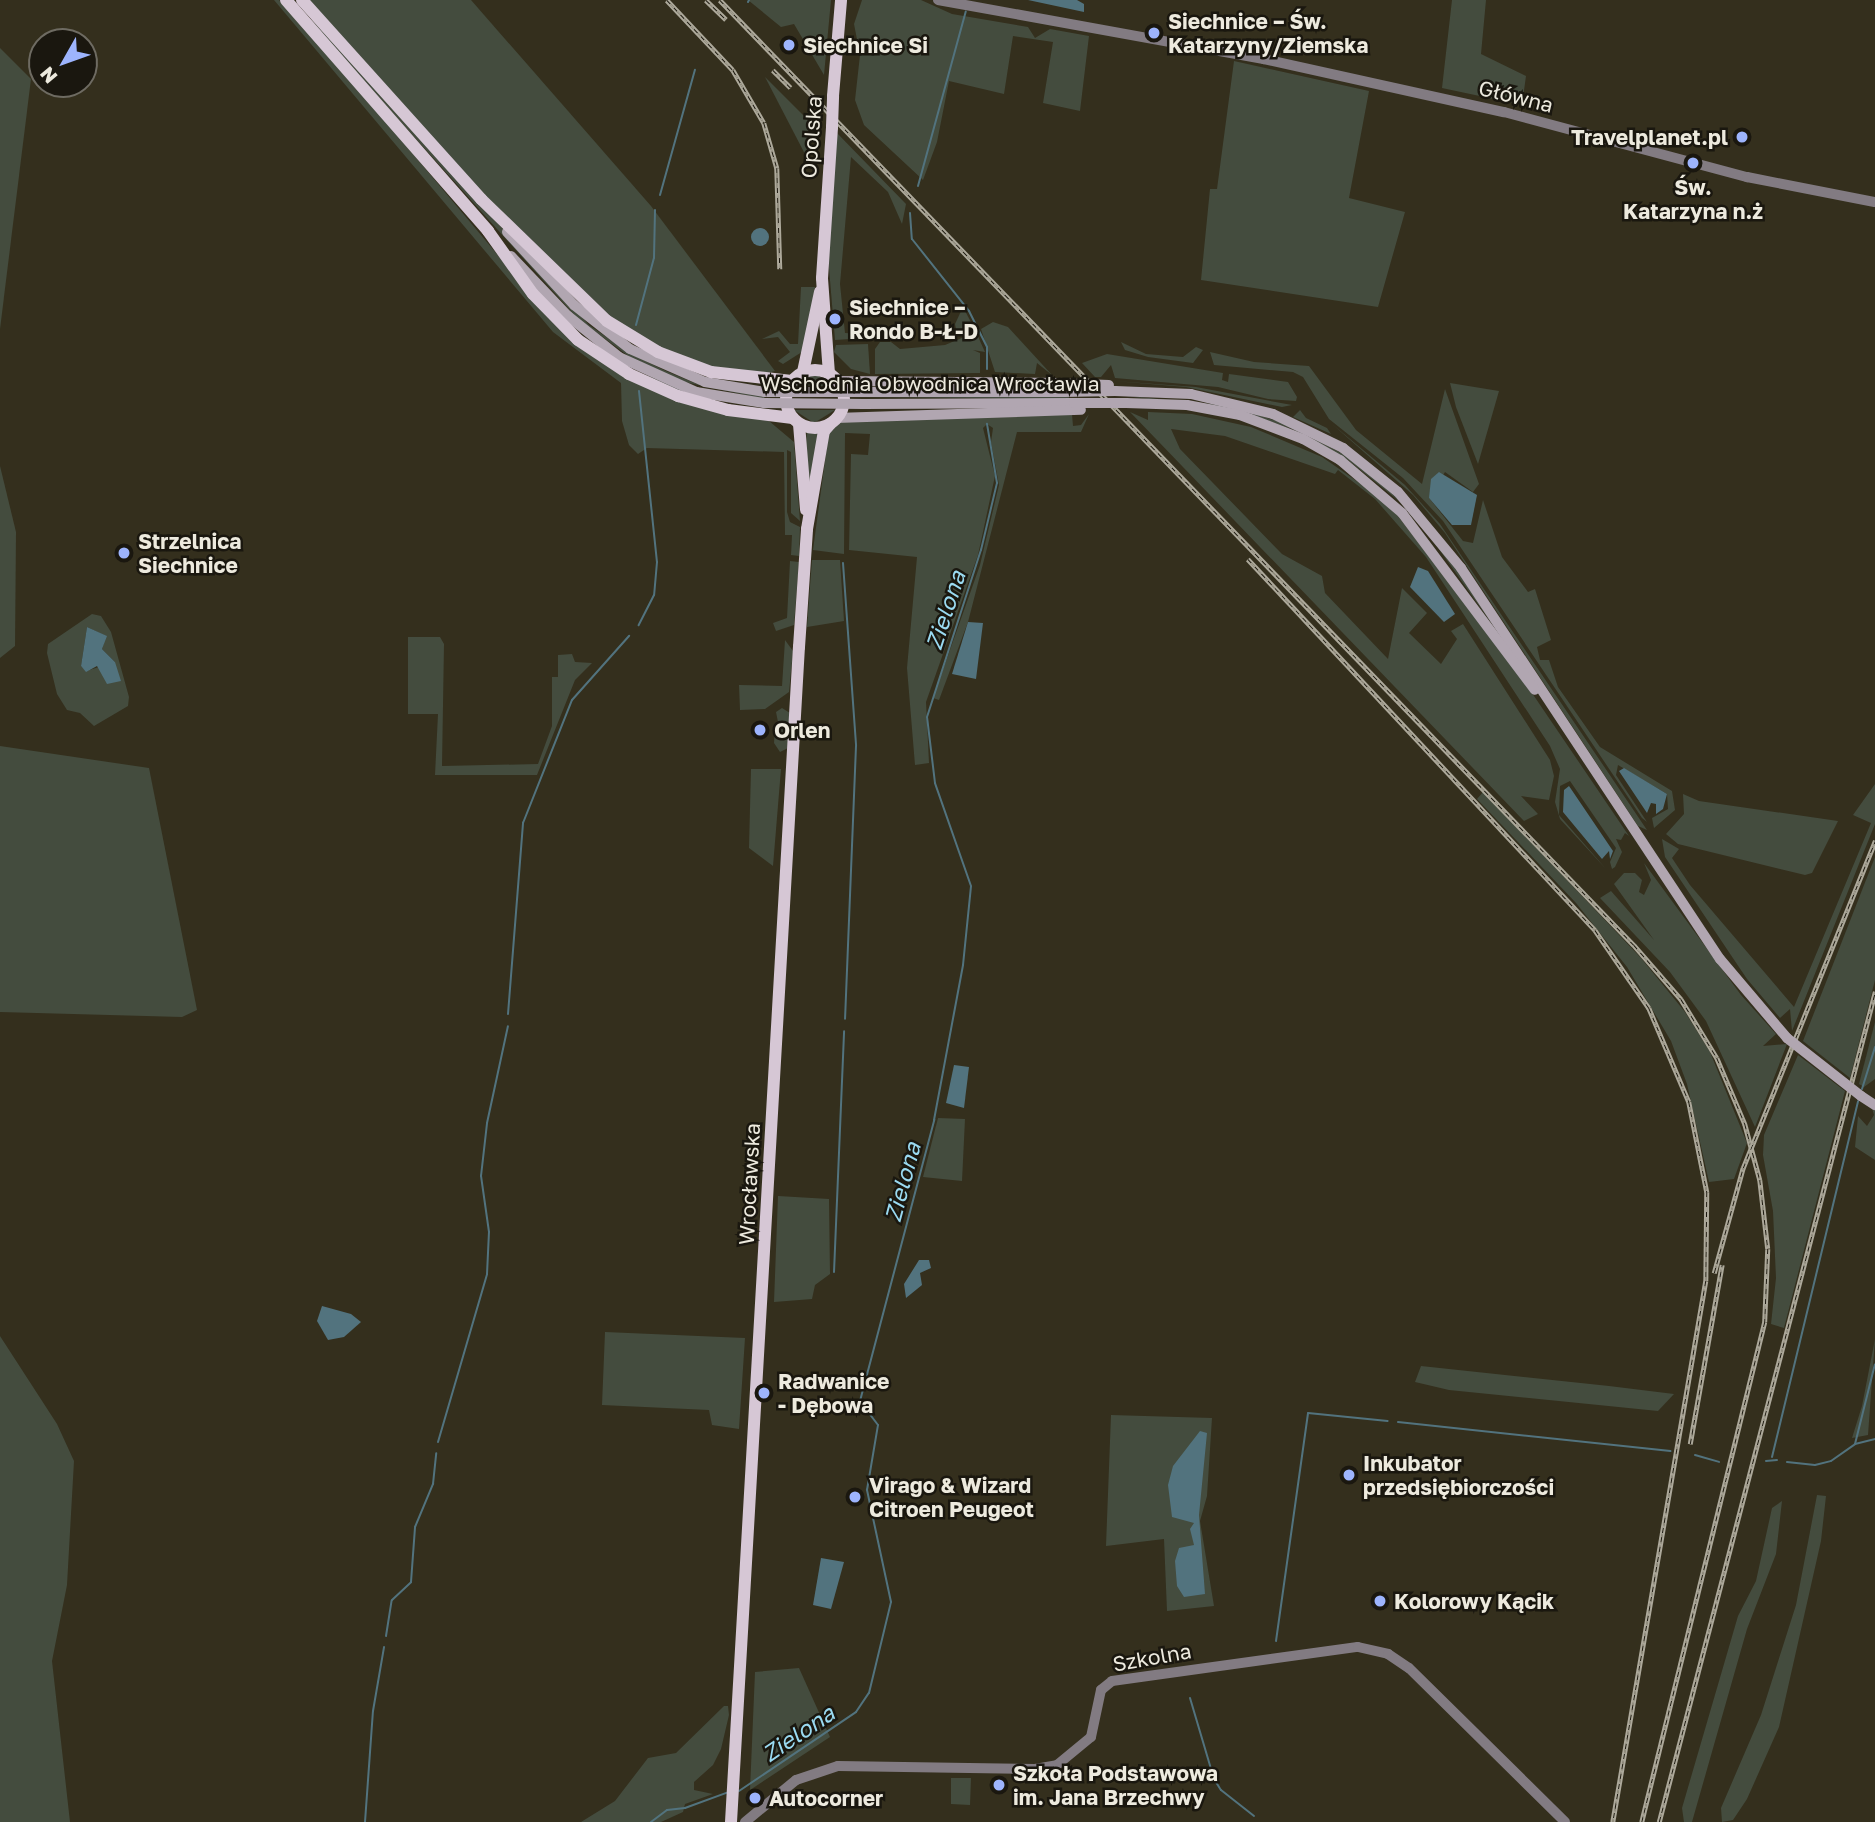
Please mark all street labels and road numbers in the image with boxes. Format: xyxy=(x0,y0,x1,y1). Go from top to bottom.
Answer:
street label: Główna xyxy=(1476,75,1556,117)
street label: Opolska xyxy=(796,95,826,179)
street label: Wschodnia Obwodnica Wrocławia xyxy=(760,370,1100,396)
street label: Wrocławska xyxy=(733,1122,765,1246)
street label: Szkolna xyxy=(1111,1638,1193,1676)

